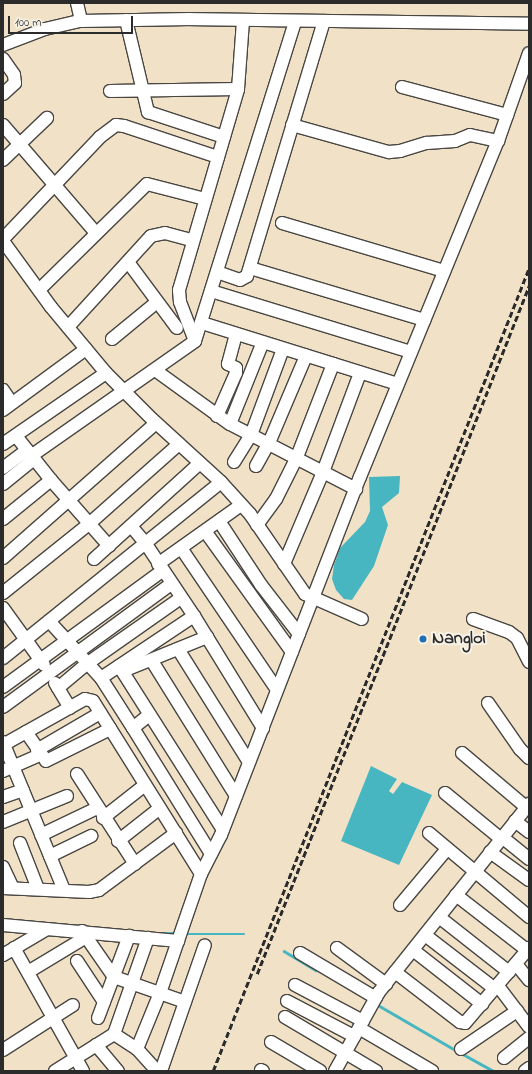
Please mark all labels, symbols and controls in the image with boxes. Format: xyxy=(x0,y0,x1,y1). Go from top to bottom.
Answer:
scale bar xyxy=(10,8,135,34)
text: 100 m xyxy=(15,14,42,32)
place label: Nangloi xyxy=(432,628,486,650)
marker: Nangloi xyxy=(417,633,429,645)

